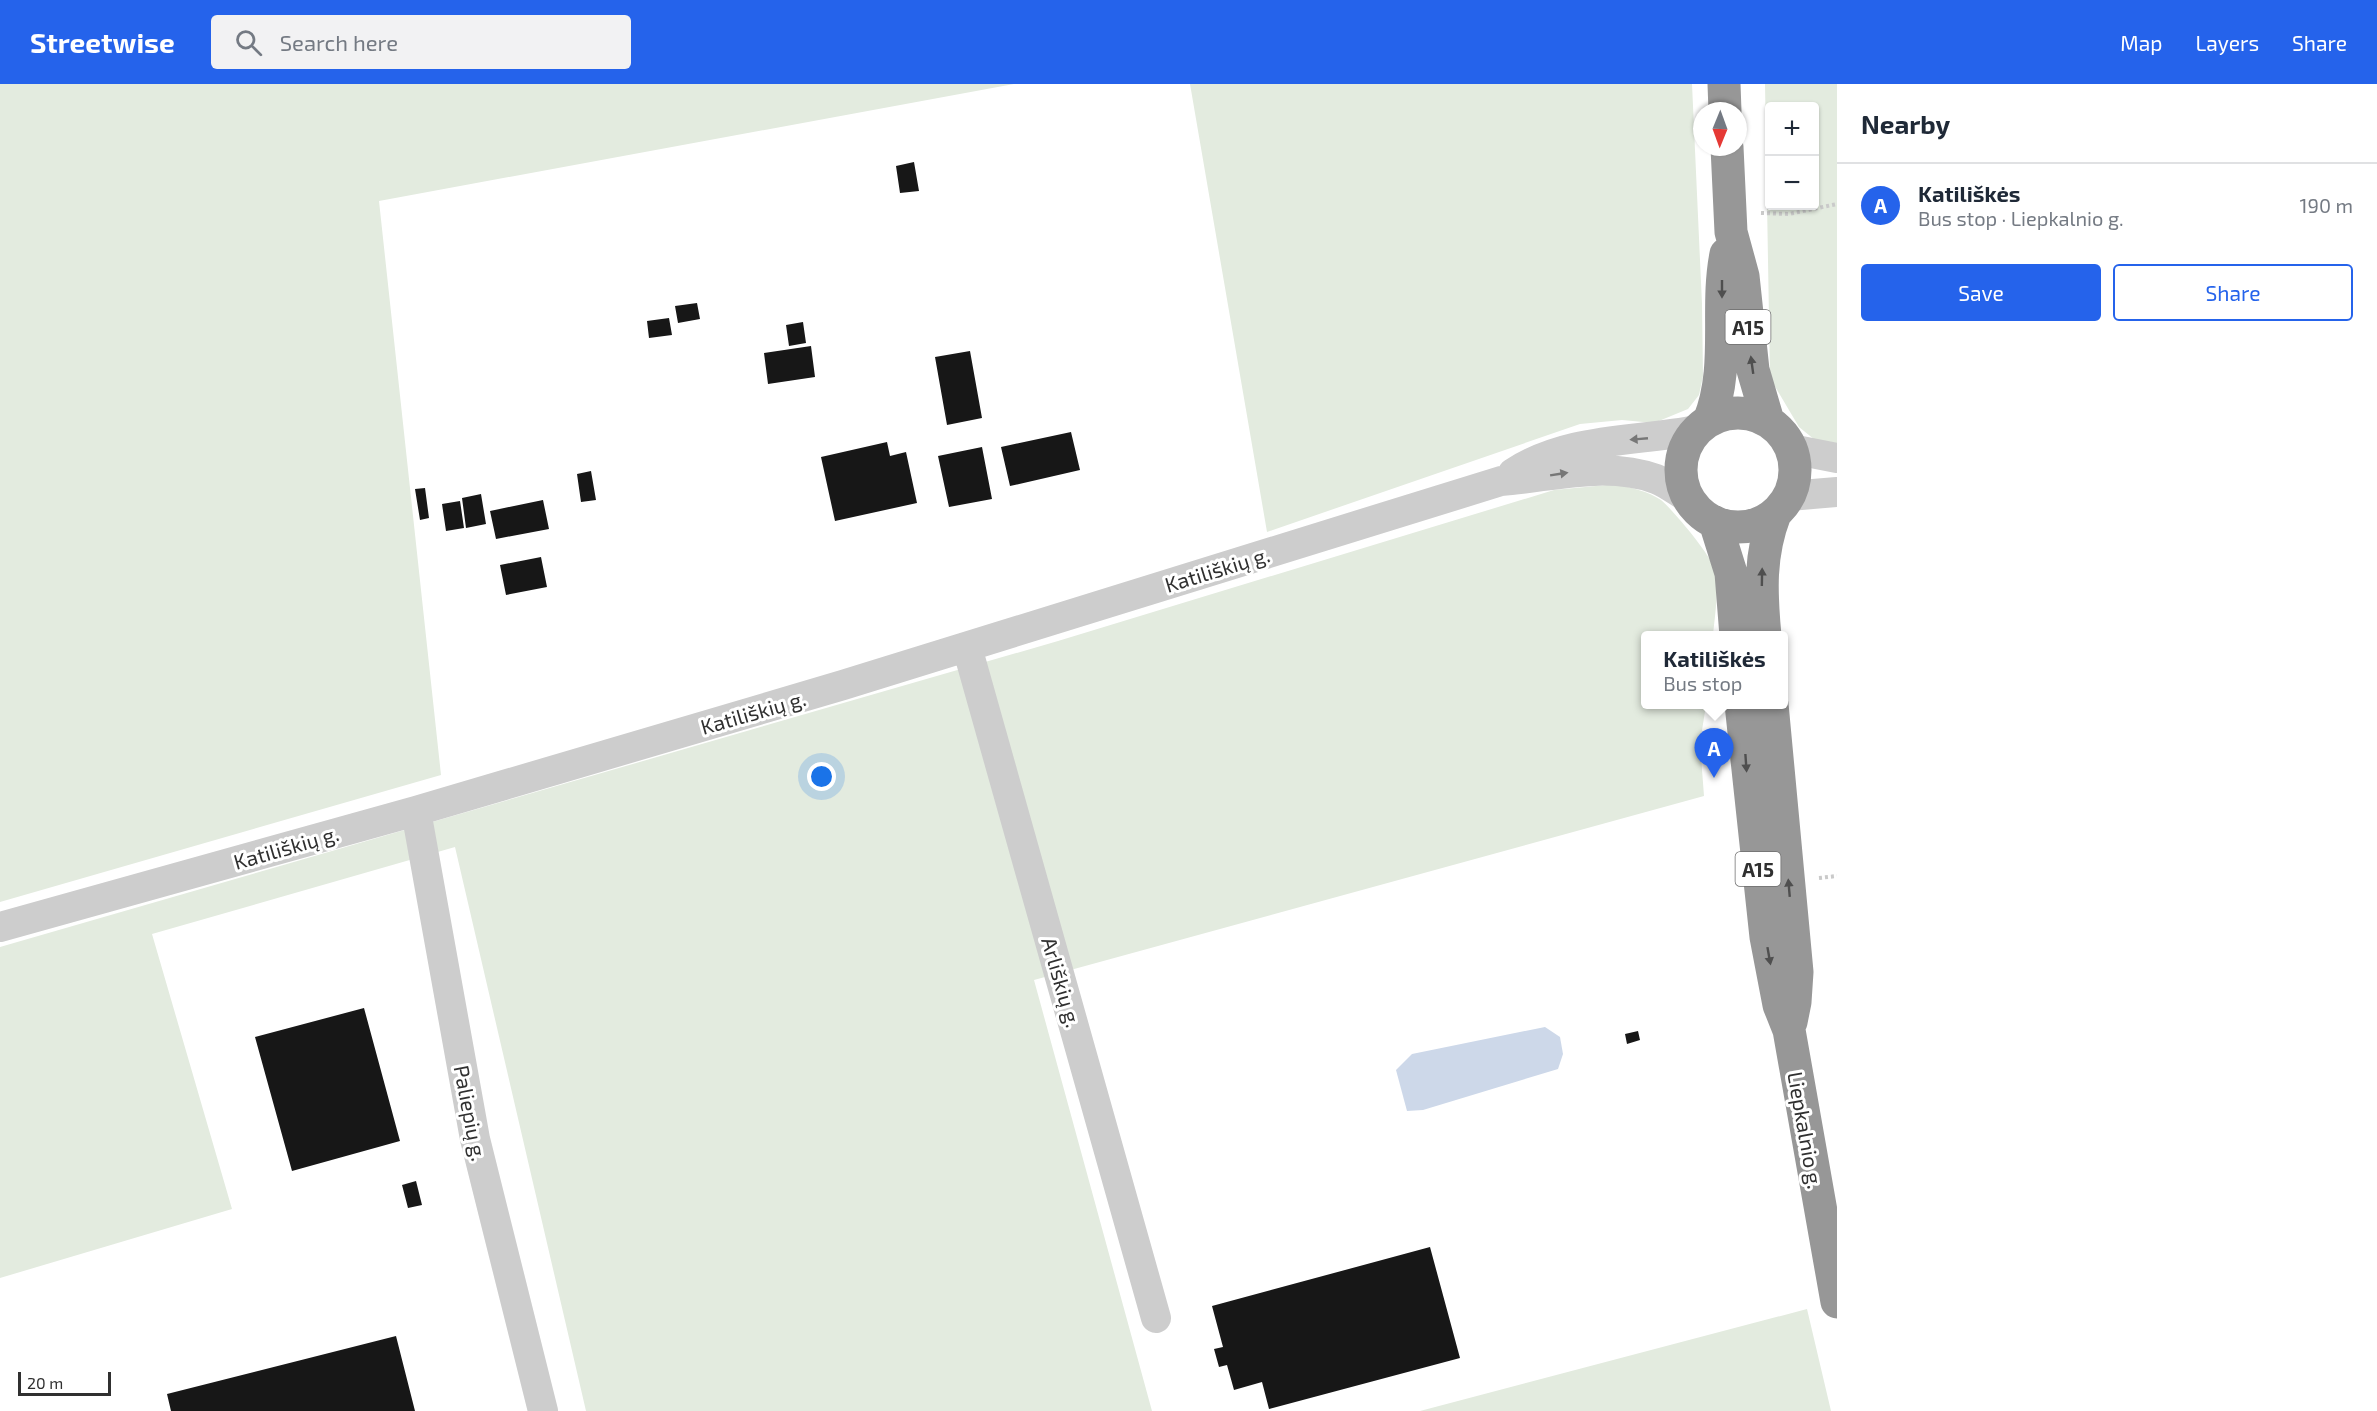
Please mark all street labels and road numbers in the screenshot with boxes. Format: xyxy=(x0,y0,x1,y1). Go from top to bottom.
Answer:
road number: A15 xyxy=(1726,310,1770,344)
street label: Katiliškių g. xyxy=(1162,541,1272,597)
street label: Katiliškių g. xyxy=(697,685,809,739)
street label: Katiliškių g. xyxy=(230,820,342,874)
road number: A15 xyxy=(1736,852,1780,886)
street label: Arliškių g. xyxy=(1037,934,1087,1030)
street label: Paliepių g. xyxy=(449,1063,493,1163)
street label: Liepkalnio g. xyxy=(1783,1069,1829,1191)

